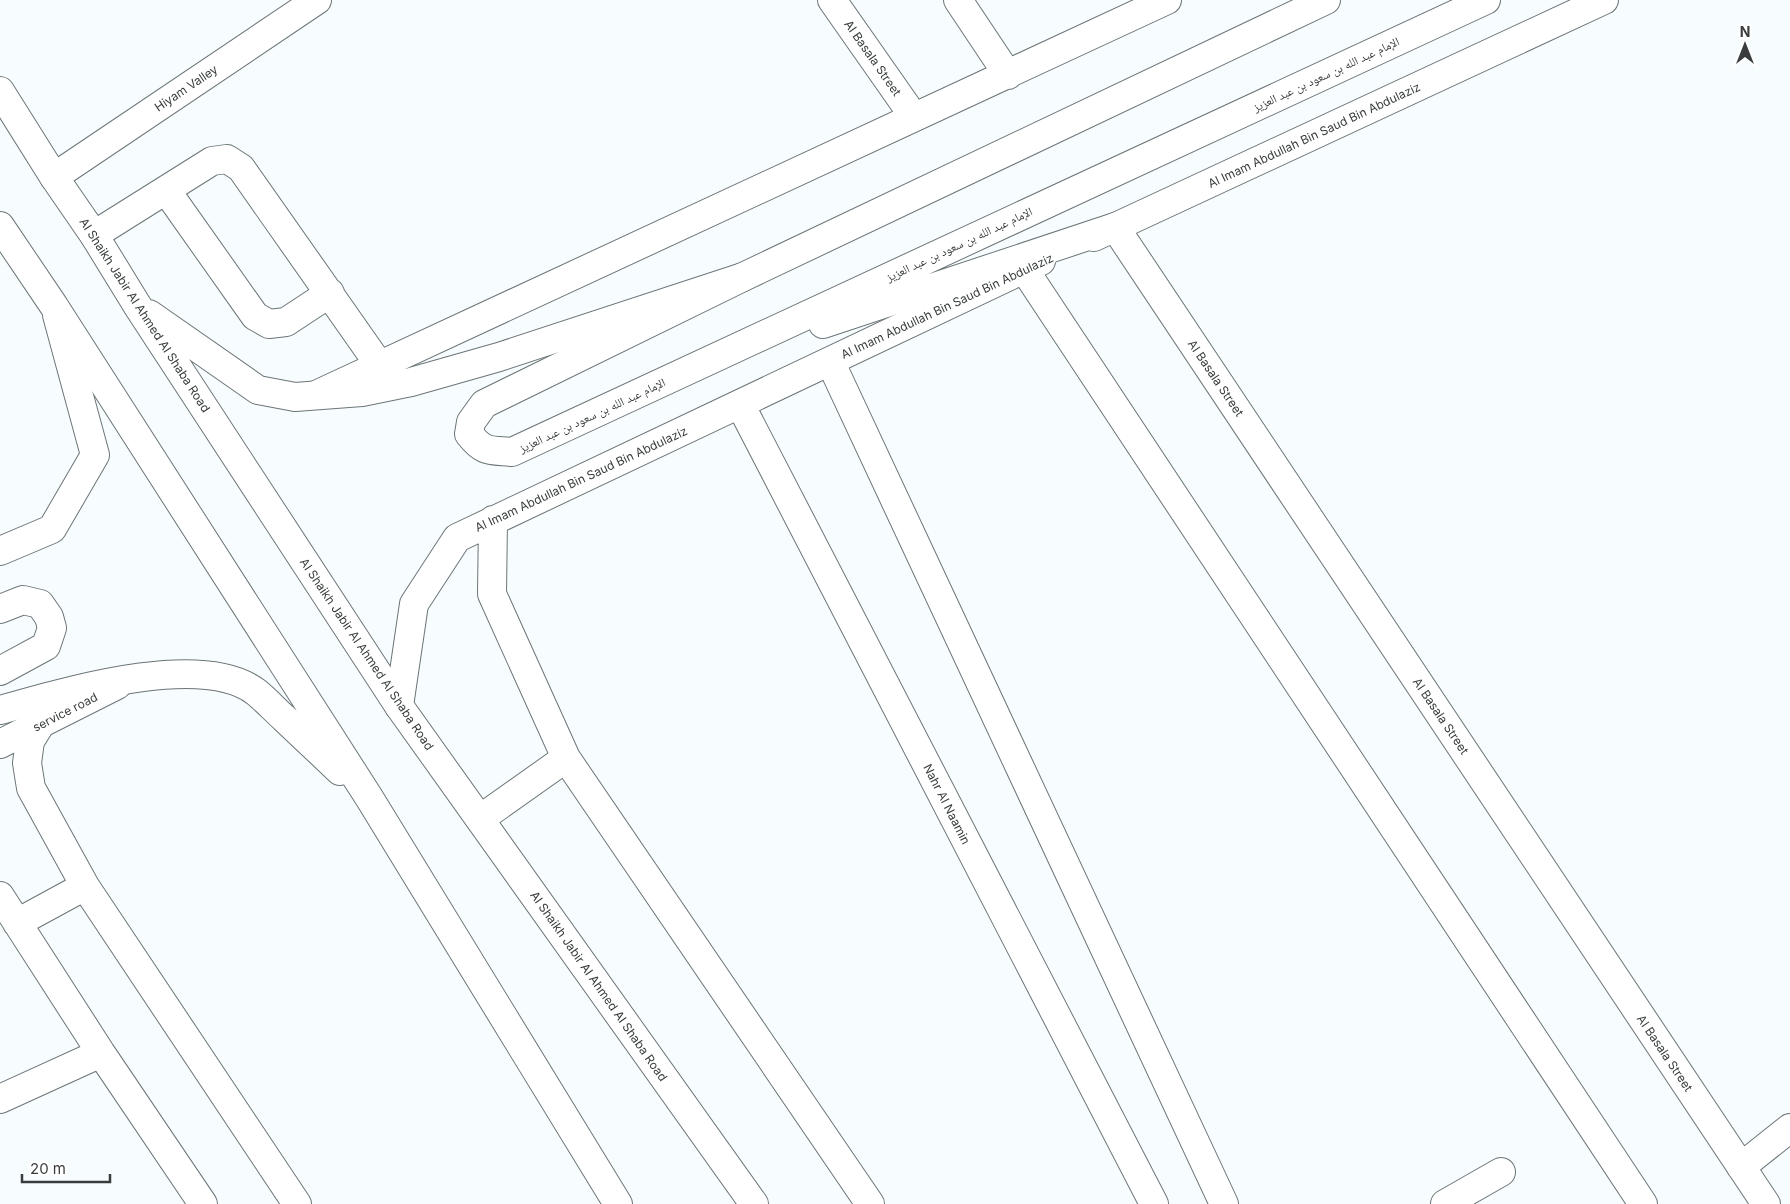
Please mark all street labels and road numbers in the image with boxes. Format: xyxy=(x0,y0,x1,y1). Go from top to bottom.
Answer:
street label: Al Basala Street xyxy=(841,17,905,99)
street label: الإمام عبد الله بن سعود بن عبد العزيز xyxy=(1250,33,1402,116)
street label: Hiyam Valley xyxy=(152,61,221,115)
street label: Al Imam Abdullah Bin Saud Bin Abdulaziz xyxy=(1205,79,1423,191)
street label: الإمام عبد الله بن سعود بن عبد العزيز xyxy=(883,203,1035,286)
street label: Al Shaikh Jabir Al Ahmed Al Shaba Road xyxy=(76,215,214,415)
street label: Al Imam Abdullah Bin Saud Bin Abdulaziz xyxy=(838,250,1056,362)
street label: Al Basala Street xyxy=(1185,337,1247,419)
street label: الإمام عبد الله بن سعود بن عبد العزيز xyxy=(516,374,668,457)
street label: Al Imam Abdullah Bin Saud Bin Abdulaziz xyxy=(472,423,690,535)
street label: Al Shaikh Jabir Al Ahmed Al Shaba Road xyxy=(297,555,437,753)
street label: Al Basala Street xyxy=(1410,675,1472,757)
street label: service road xyxy=(30,689,100,735)
street label: Nahr Al Naamin xyxy=(920,761,974,847)
street label: Al Shaikh Jabir Al Ahmed Al Shaba Road xyxy=(527,888,671,1084)
street label: Al Basala Street xyxy=(1634,1012,1696,1094)

